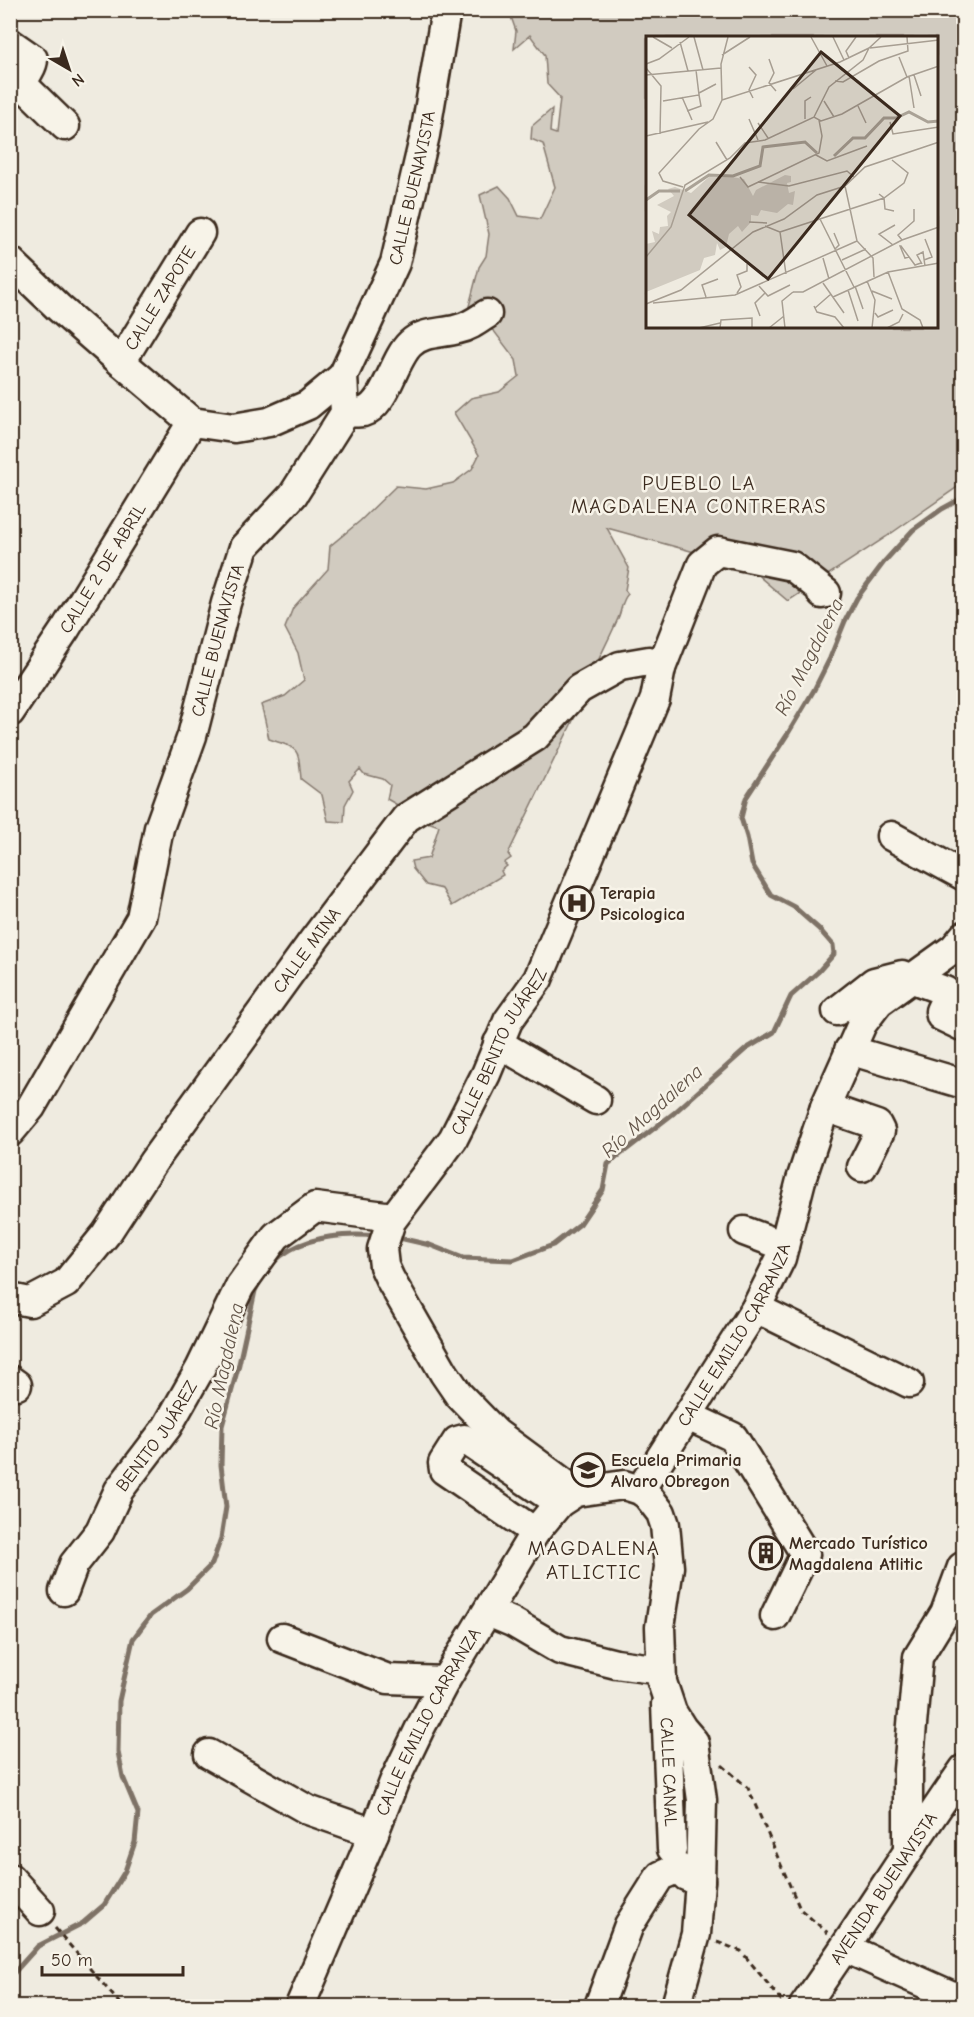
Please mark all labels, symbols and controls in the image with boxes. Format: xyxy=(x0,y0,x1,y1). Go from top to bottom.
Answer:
inset map xyxy=(646,36,938,328)
north arrow xyxy=(39,39,99,99)
text: N xyxy=(68,70,88,90)
street label: CALLE BUENAVISTA xyxy=(384,109,439,267)
street label: CALLE ZAPOTE xyxy=(120,242,200,354)
district label: PUEBLO LA MAGDALENA CONTRERAS xyxy=(571,472,827,518)
street label: CALLE 2 DE ABRIL xyxy=(55,499,150,637)
street label: CALLE BUENAVISTA xyxy=(187,561,248,719)
water label: Río Magdalena xyxy=(770,595,848,719)
place label: Terapia Psicologica xyxy=(600,883,685,925)
hospital icon: Terapia Psicologica xyxy=(559,885,595,921)
street label: CALLE MINA xyxy=(268,903,345,997)
street label: CALLE BENITO JUÁREZ xyxy=(446,965,552,1139)
water label: Río Magdalena xyxy=(597,1060,707,1162)
street label: CALLE EMILIO CARRANZA xyxy=(673,1241,795,1430)
water label: Río Magdalena xyxy=(199,1301,249,1431)
street label: BENITO JUÁREZ xyxy=(111,1376,202,1495)
place label: Escuela Primaria Alvaro Obregon xyxy=(611,1450,742,1492)
school or university icon: Escuela Primaria Alvaro Obregon xyxy=(570,1452,606,1488)
place label: Mercado Turístico Magdalena Atlitic xyxy=(789,1533,928,1575)
building icon: Mercado Turístico Magdalena Atlitic xyxy=(748,1535,784,1571)
district label: MAGDALENA ATLICTIC xyxy=(528,1536,660,1584)
street label: CALLE EMILIO CARRANZA xyxy=(371,1624,485,1819)
street label: CALLE CANAL xyxy=(656,1717,682,1827)
street label: AVENIDA BUENAVISTA xyxy=(826,1808,942,1968)
scale bar xyxy=(42,1939,183,1977)
text: 50 m xyxy=(51,1950,93,1971)

